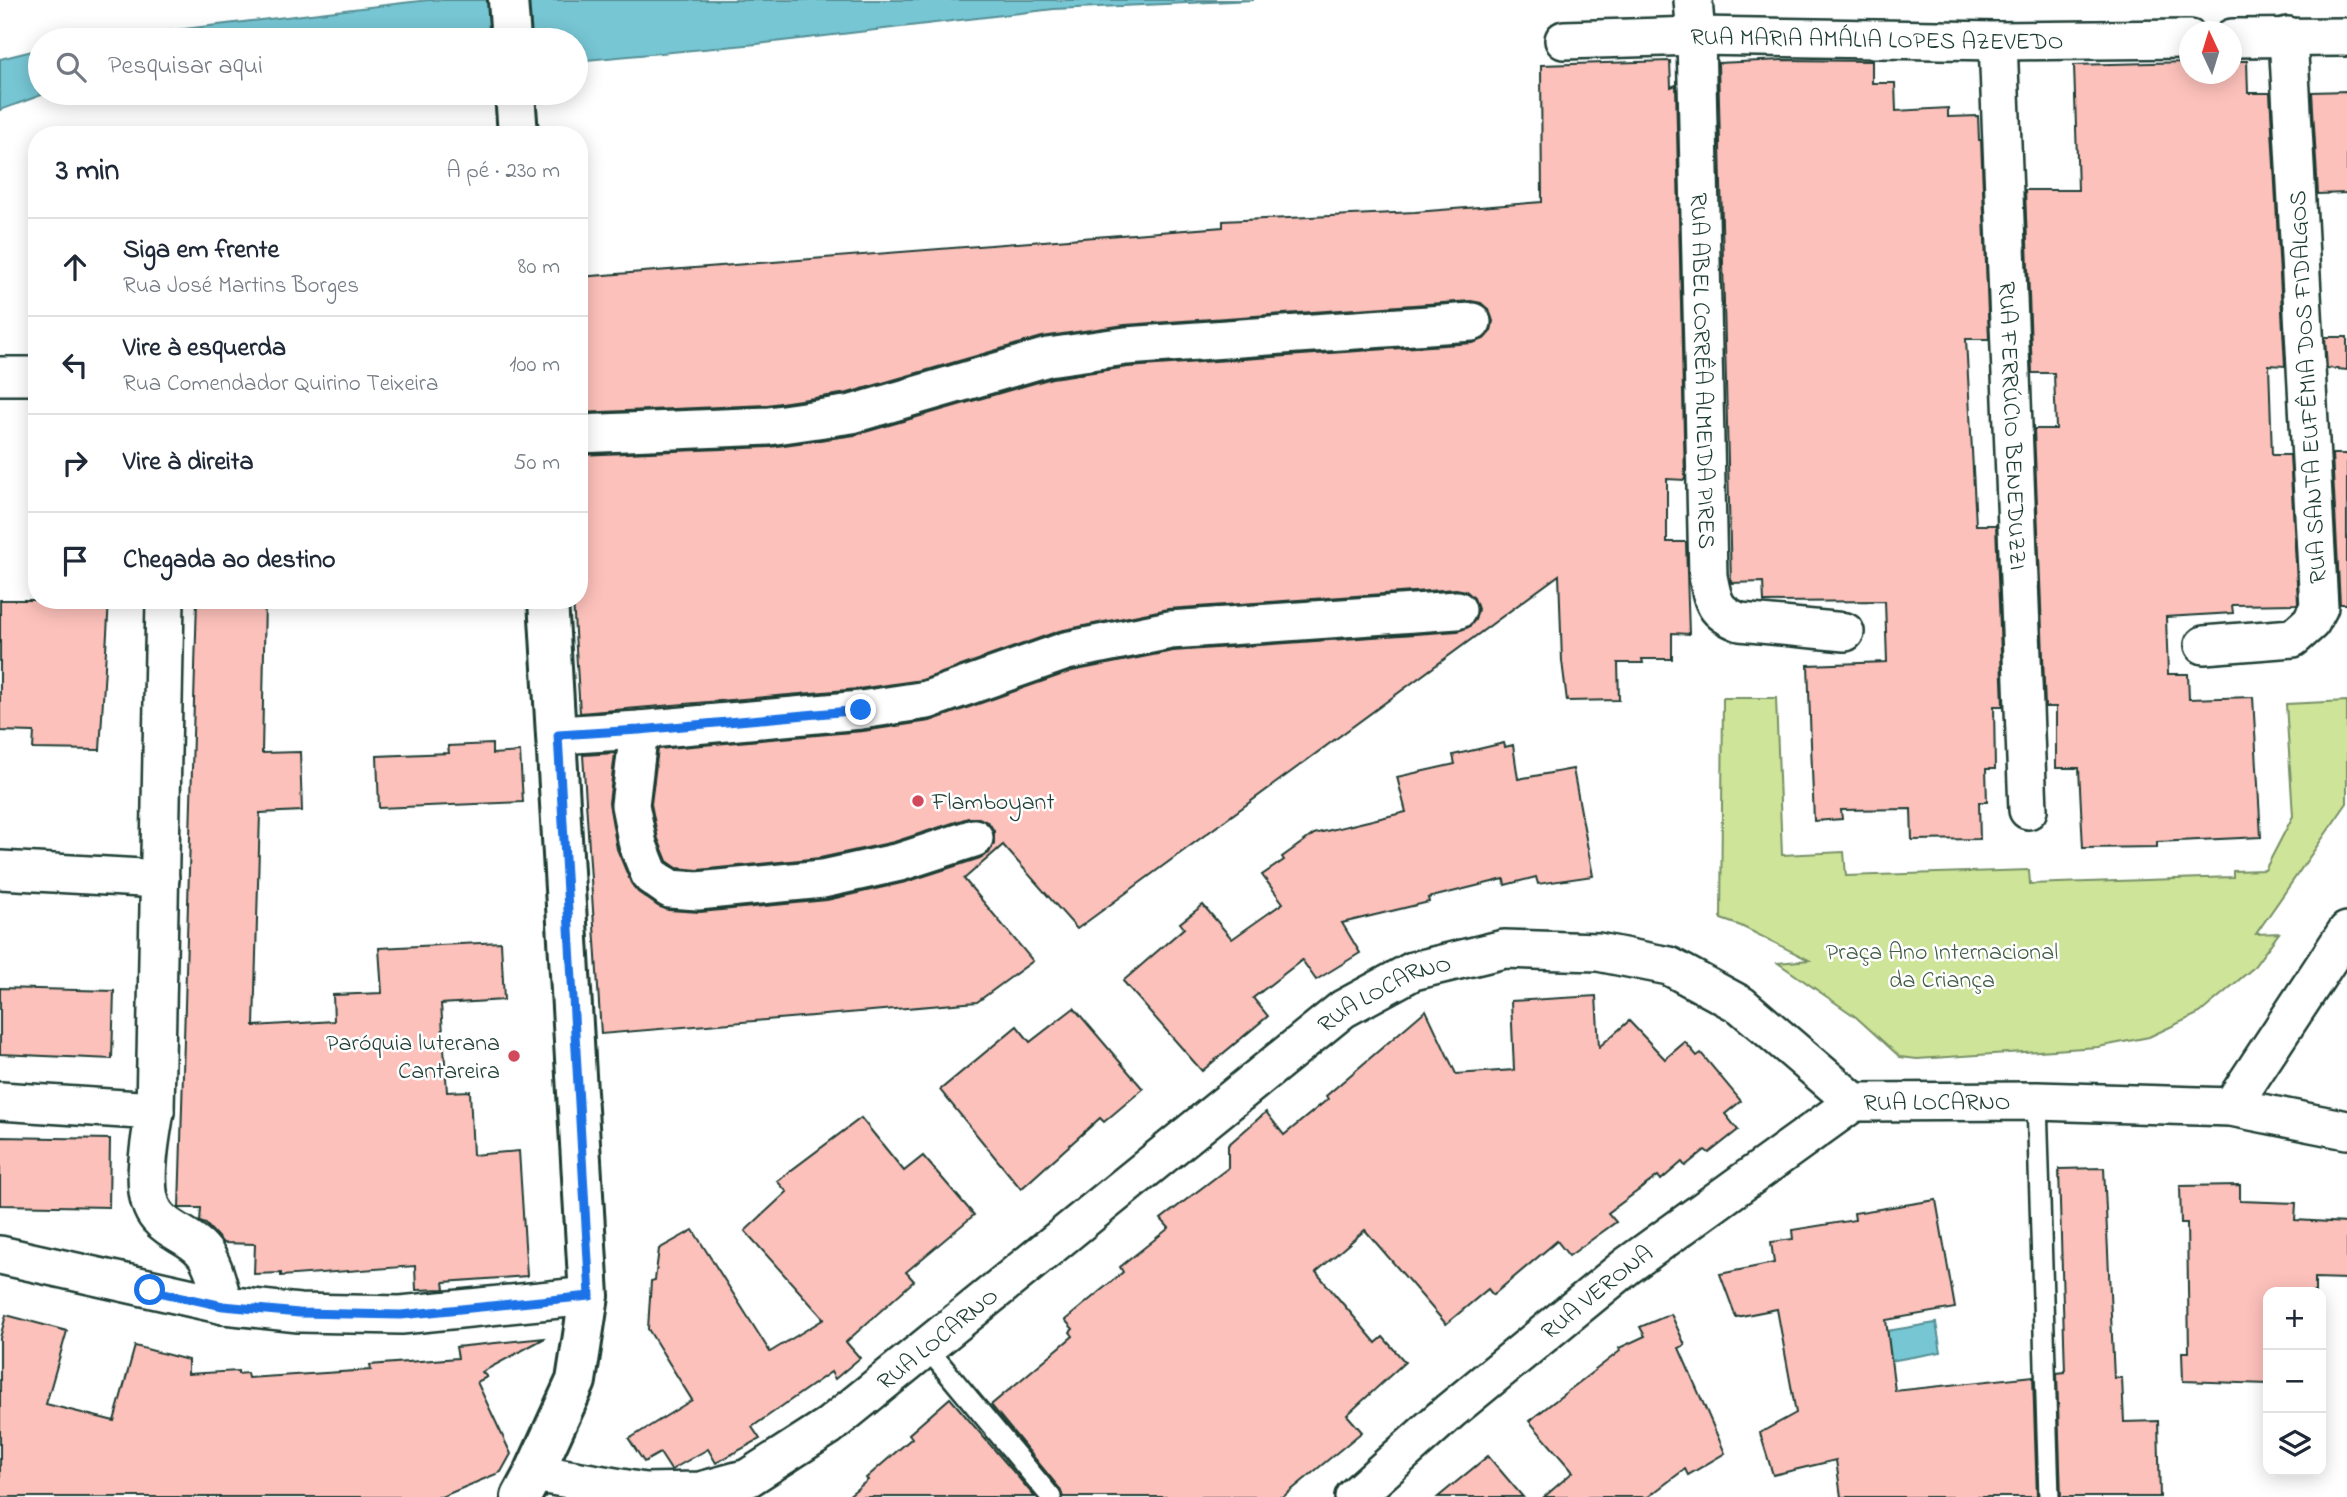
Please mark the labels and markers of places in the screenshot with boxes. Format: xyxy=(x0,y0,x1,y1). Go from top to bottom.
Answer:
place label: Flamboyant xyxy=(931,786,1055,822)
marker: Flamboyant xyxy=(910,793,926,809)
place label: Paróquia luterana Cantareira xyxy=(326,1027,500,1090)
marker: Paróquia luterana Cantareira xyxy=(506,1048,522,1064)

